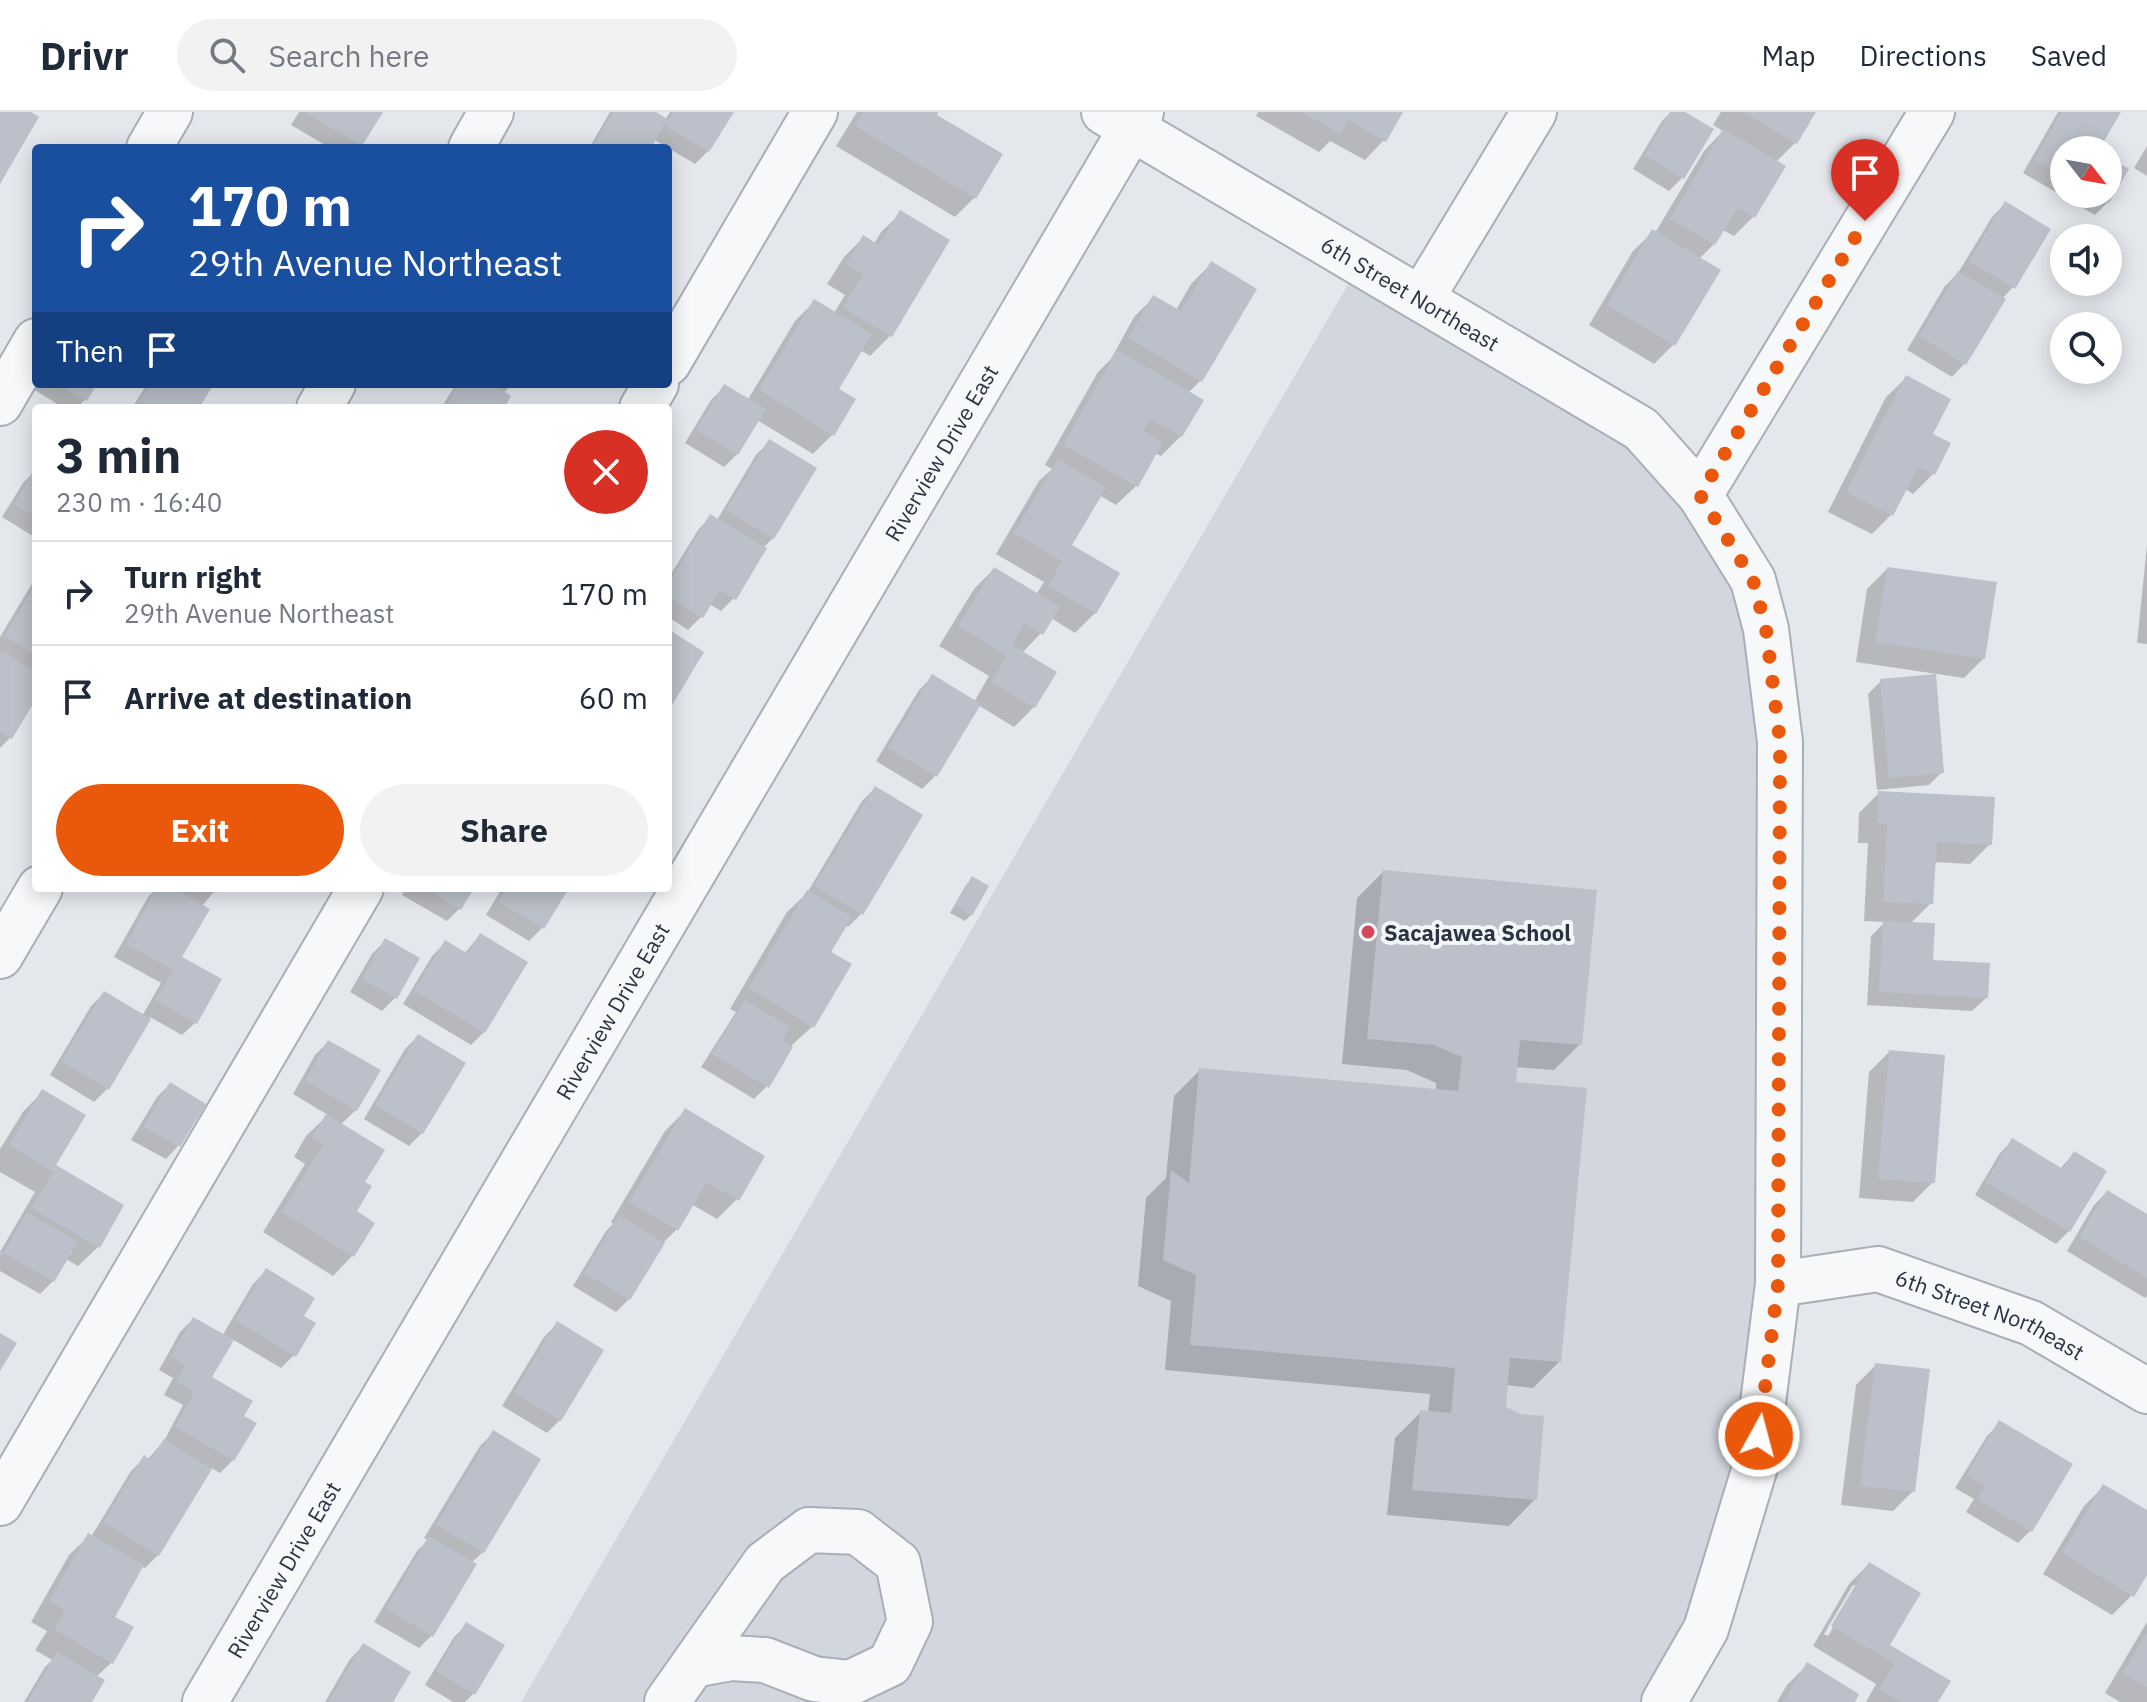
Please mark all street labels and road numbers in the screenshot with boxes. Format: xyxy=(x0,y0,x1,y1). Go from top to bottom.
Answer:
street label: 6th Street Northeast xyxy=(1316,229,1505,357)
street label: Riverview Drive East xyxy=(877,359,1004,546)
street label: Riverview Drive East xyxy=(549,917,675,1104)
street label: 6th Street Northeast xyxy=(1892,1262,2090,1366)
street label: Riverview Drive East xyxy=(220,1476,346,1663)

